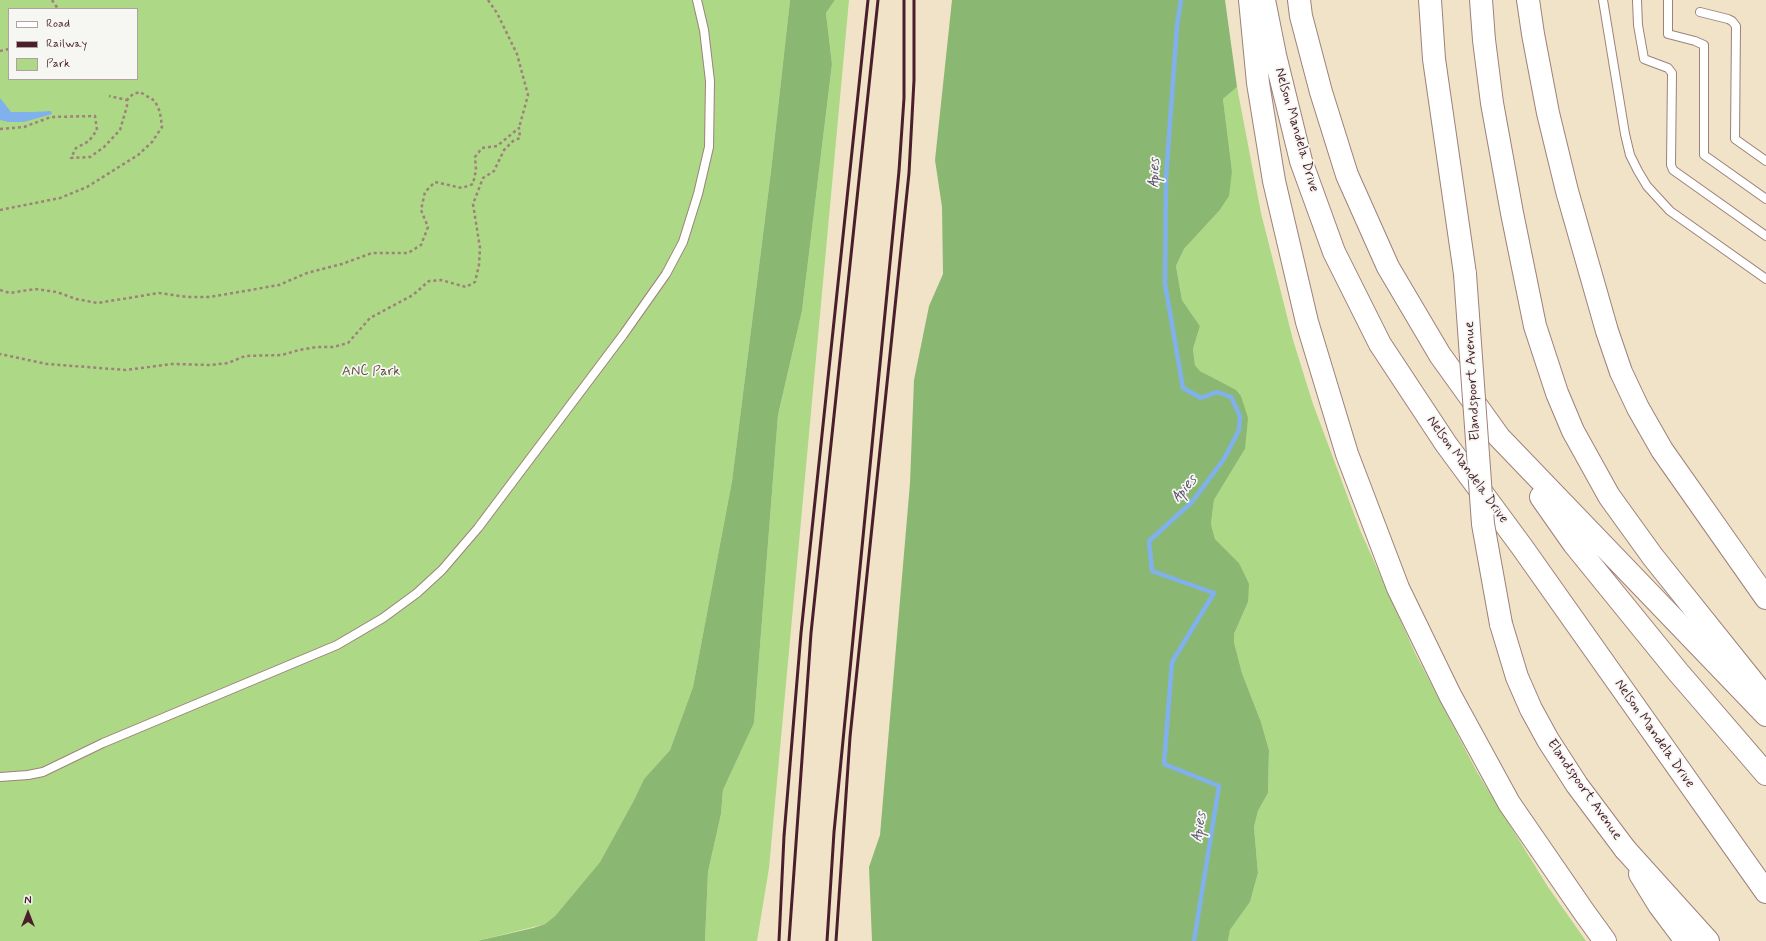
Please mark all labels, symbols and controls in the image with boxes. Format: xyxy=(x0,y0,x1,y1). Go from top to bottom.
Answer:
legend xyxy=(8,8,138,80)
text: Road xyxy=(46,16,70,32)
text: Railway xyxy=(46,36,87,52)
text: Park xyxy=(46,56,70,72)
street label: Nelson Mandela Drive xyxy=(1270,66,1322,194)
water label: Apies xyxy=(1145,158,1165,188)
street label: Elandspoort Avenue xyxy=(1461,321,1485,441)
park label: ANC Park xyxy=(342,364,400,380)
street label: Nelson Mandela Drive xyxy=(1422,413,1512,527)
water label: Apies xyxy=(1169,472,1201,506)
street label: Nelson Mandela Drive xyxy=(1610,676,1698,792)
street label: Elandspoort Avenue xyxy=(1543,736,1625,844)
water label: Apies xyxy=(1189,811,1211,843)
north arrow xyxy=(8,893,48,933)
text: N xyxy=(24,894,32,908)

